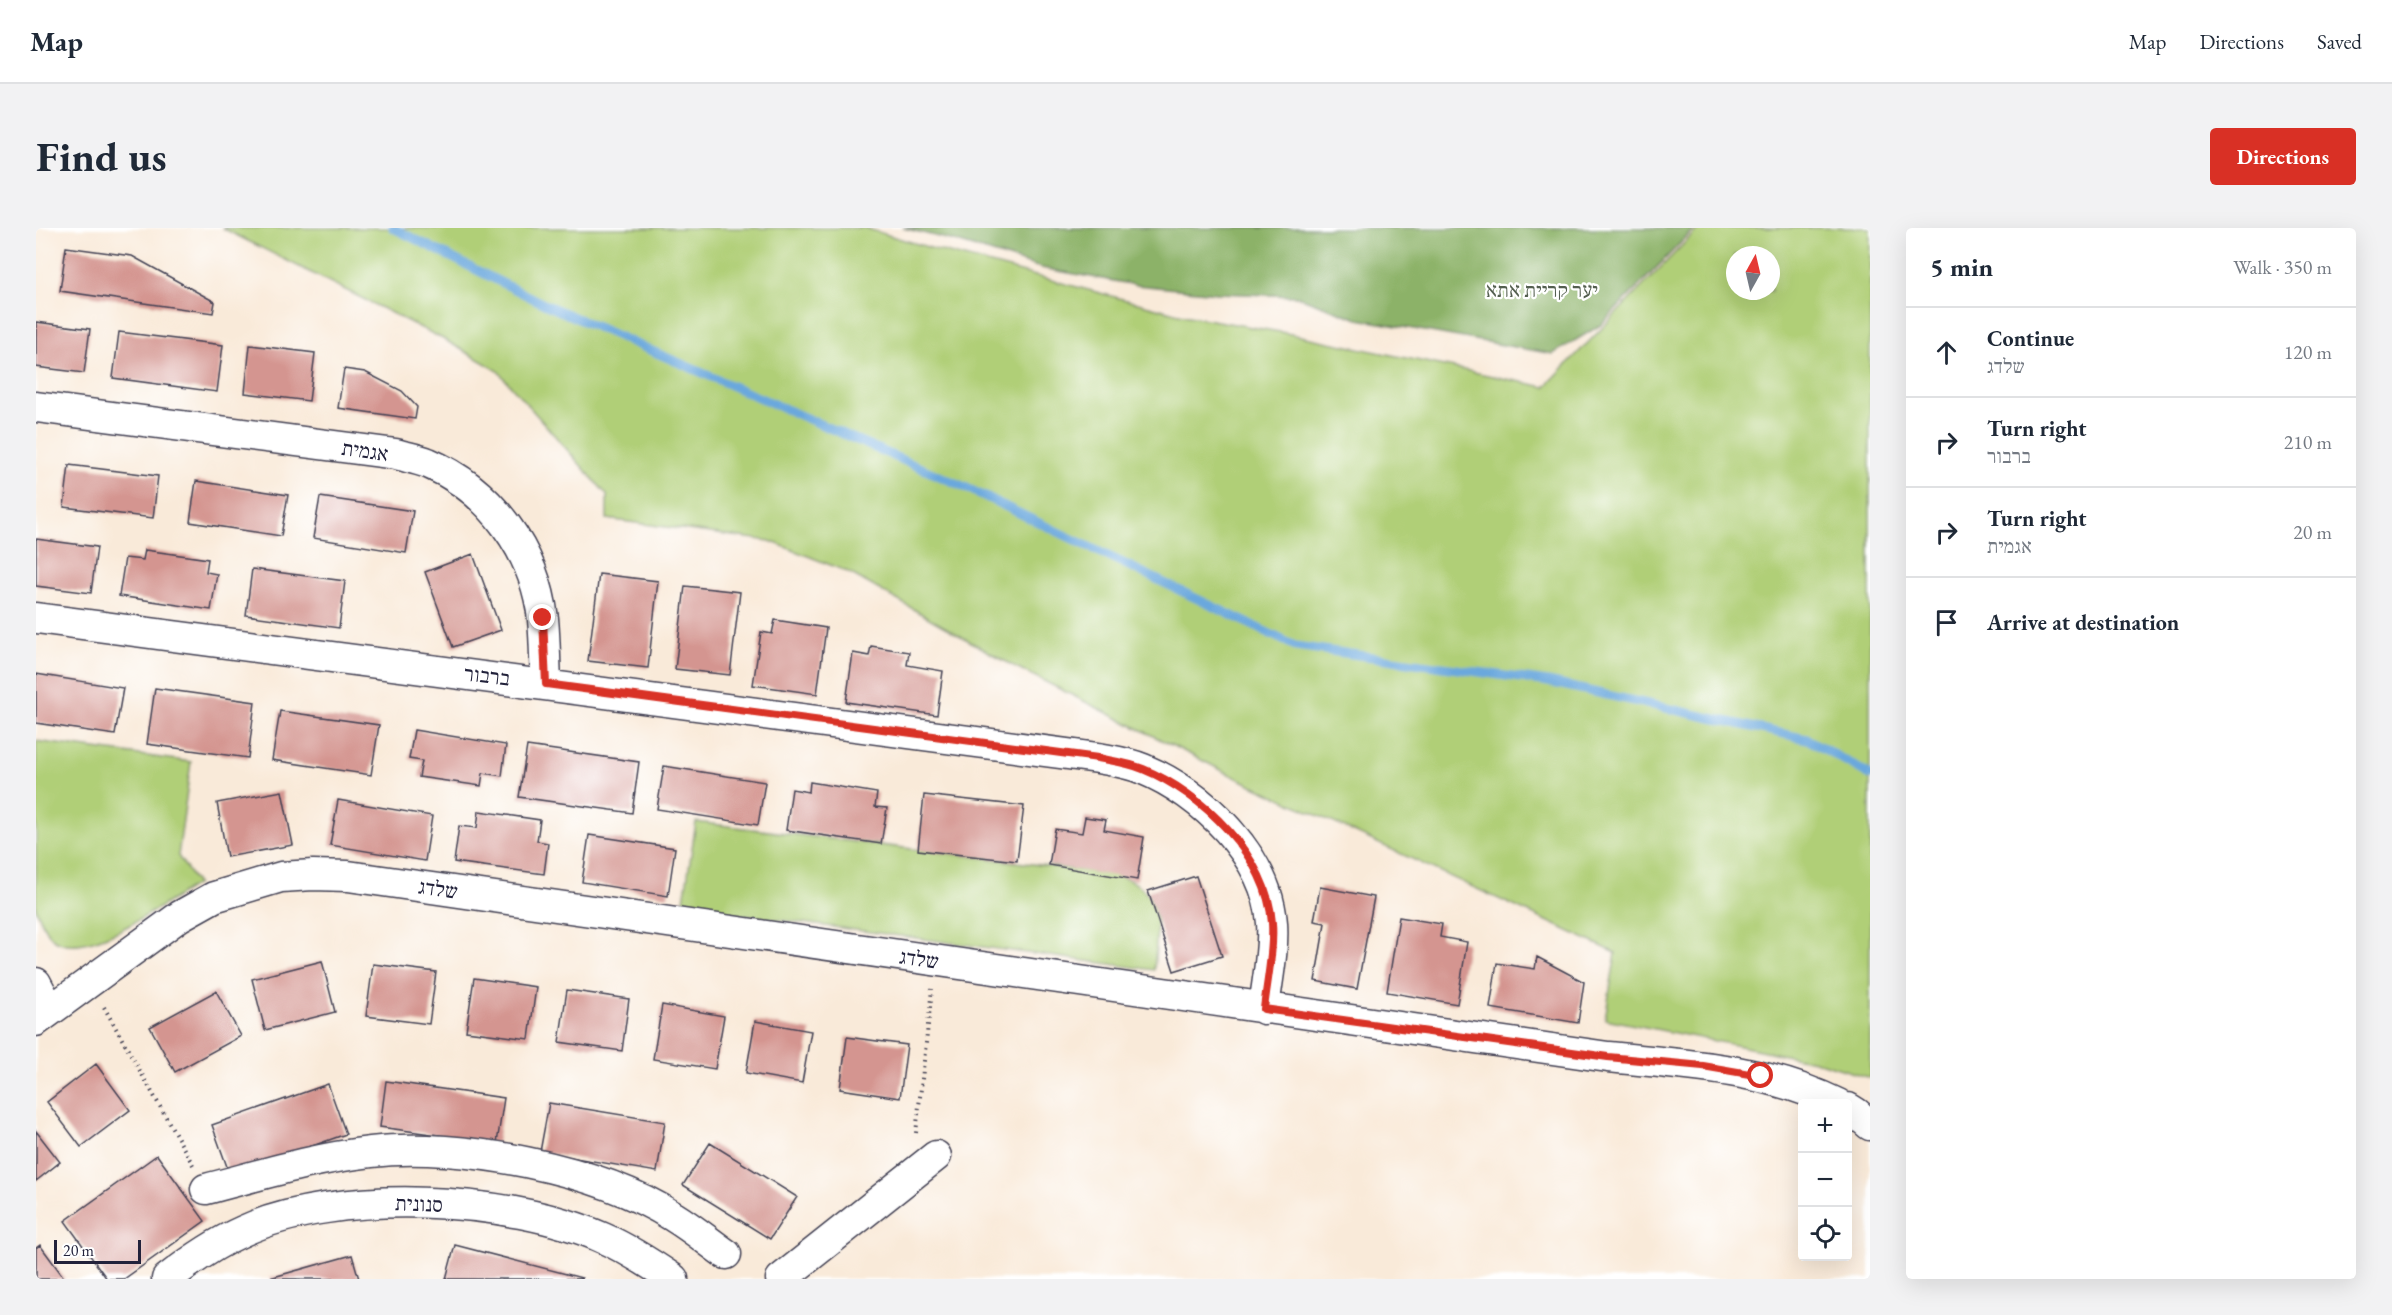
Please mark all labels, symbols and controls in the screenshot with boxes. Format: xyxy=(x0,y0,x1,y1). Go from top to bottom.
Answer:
text: Map xyxy=(30,23,83,59)
text: Map xyxy=(2129,28,2166,55)
text: Directions xyxy=(2199,28,2284,55)
text: Saved xyxy=(2317,28,2362,55)
button: Directions xyxy=(2210,128,2356,185)
text: Find us xyxy=(36,129,167,184)
north arrow xyxy=(1726,246,1780,300)
text: 5 min xyxy=(1930,250,1993,284)
text: Walk · 350 m xyxy=(2233,254,2332,280)
park label: יער קריית אתא xyxy=(1486,276,1598,303)
text: Continue xyxy=(1987,324,2074,353)
icon: ahead xyxy=(1930,336,1963,369)
text: 120 m xyxy=(2284,339,2332,365)
text: שלדג xyxy=(1987,353,2025,379)
text: Turn right xyxy=(1987,414,2086,443)
icon: right xyxy=(1930,426,1963,459)
text: 210 m xyxy=(2284,429,2332,455)
street label: אגמית xyxy=(340,434,390,467)
text: ברבור xyxy=(1987,443,2031,469)
text: Turn right xyxy=(1987,504,2086,533)
icon: right xyxy=(1930,516,1963,549)
text: 20 m xyxy=(2293,519,2332,545)
text: אגמית xyxy=(1987,533,2032,559)
route end xyxy=(529,604,555,630)
icon: arrive xyxy=(1930,606,1963,639)
text: Arrive at destination xyxy=(1987,608,2179,637)
street label: ברבור xyxy=(463,659,512,692)
street label: שלדג xyxy=(417,872,460,905)
street label: שלדג xyxy=(898,942,941,975)
route start xyxy=(1747,1062,1773,1088)
map controls xyxy=(1798,1099,1852,1261)
button: + xyxy=(1798,1099,1852,1153)
button: − xyxy=(1798,1153,1852,1207)
street label: סנונית xyxy=(395,1189,443,1218)
button: locate xyxy=(1798,1207,1852,1261)
scale bar xyxy=(54,1237,141,1264)
text: 20 m xyxy=(63,1240,94,1261)

